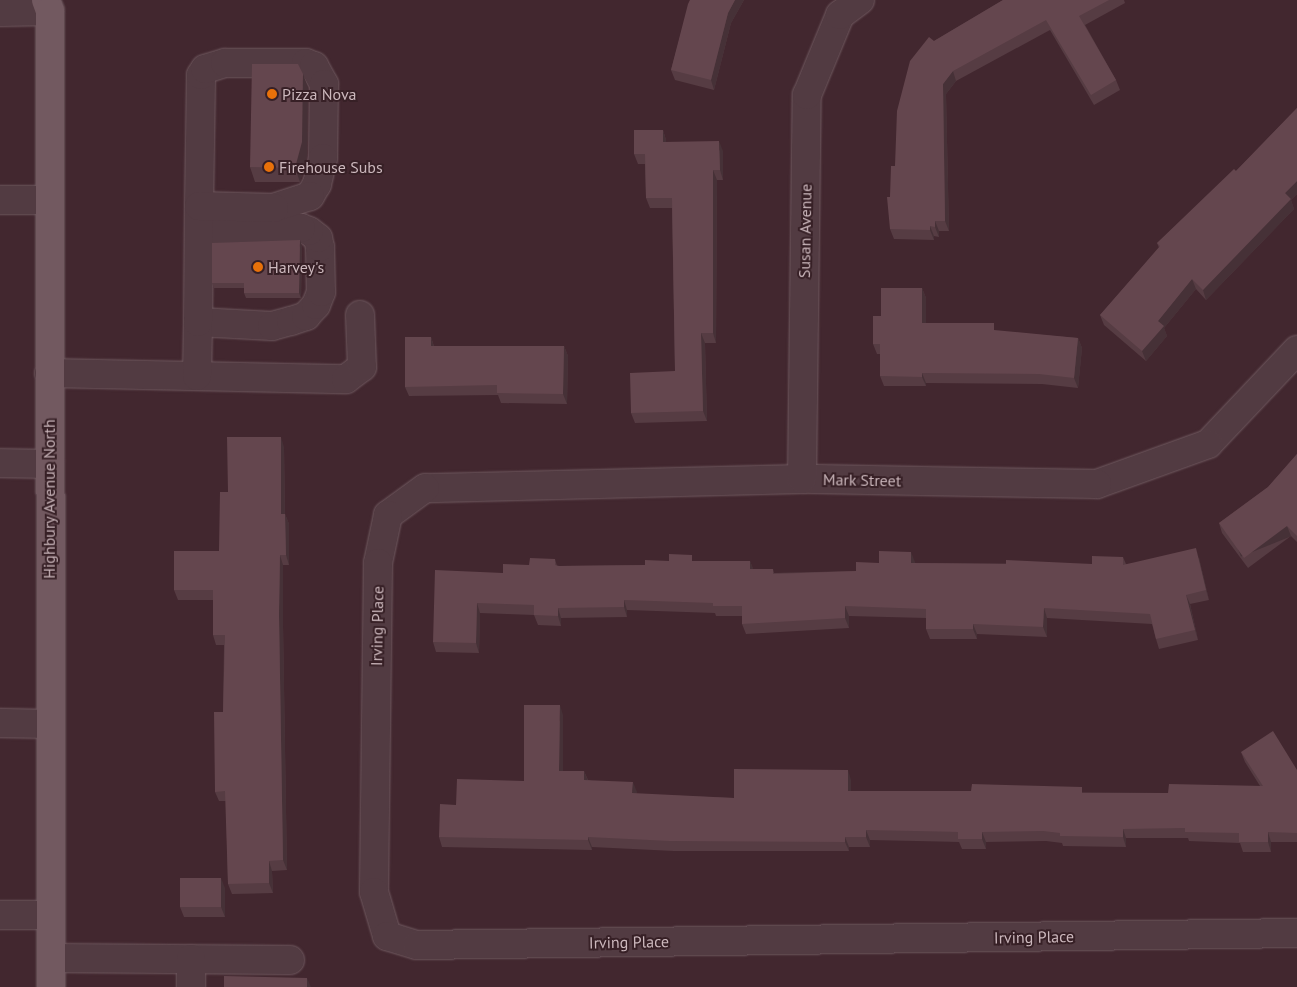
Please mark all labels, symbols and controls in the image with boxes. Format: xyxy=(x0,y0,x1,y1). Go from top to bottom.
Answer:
place label: Pizza Nova xyxy=(282,84,357,104)
marker: Pizza Nova xyxy=(266,88,278,100)
place label: Firehouse Subs xyxy=(279,157,383,177)
marker: Firehouse Subs xyxy=(263,161,275,173)
street label: Susan Avenue xyxy=(795,183,815,279)
place label: Harvey's xyxy=(268,257,324,277)
marker: Harvey's xyxy=(252,261,264,273)
street label: Highbury Avenue North xyxy=(39,419,59,579)
street label: Mark Street xyxy=(822,470,902,490)
street label: Irving Place xyxy=(367,586,387,666)
street label: Irving Place xyxy=(994,927,1074,947)
street label: Irving Place xyxy=(589,932,669,952)

